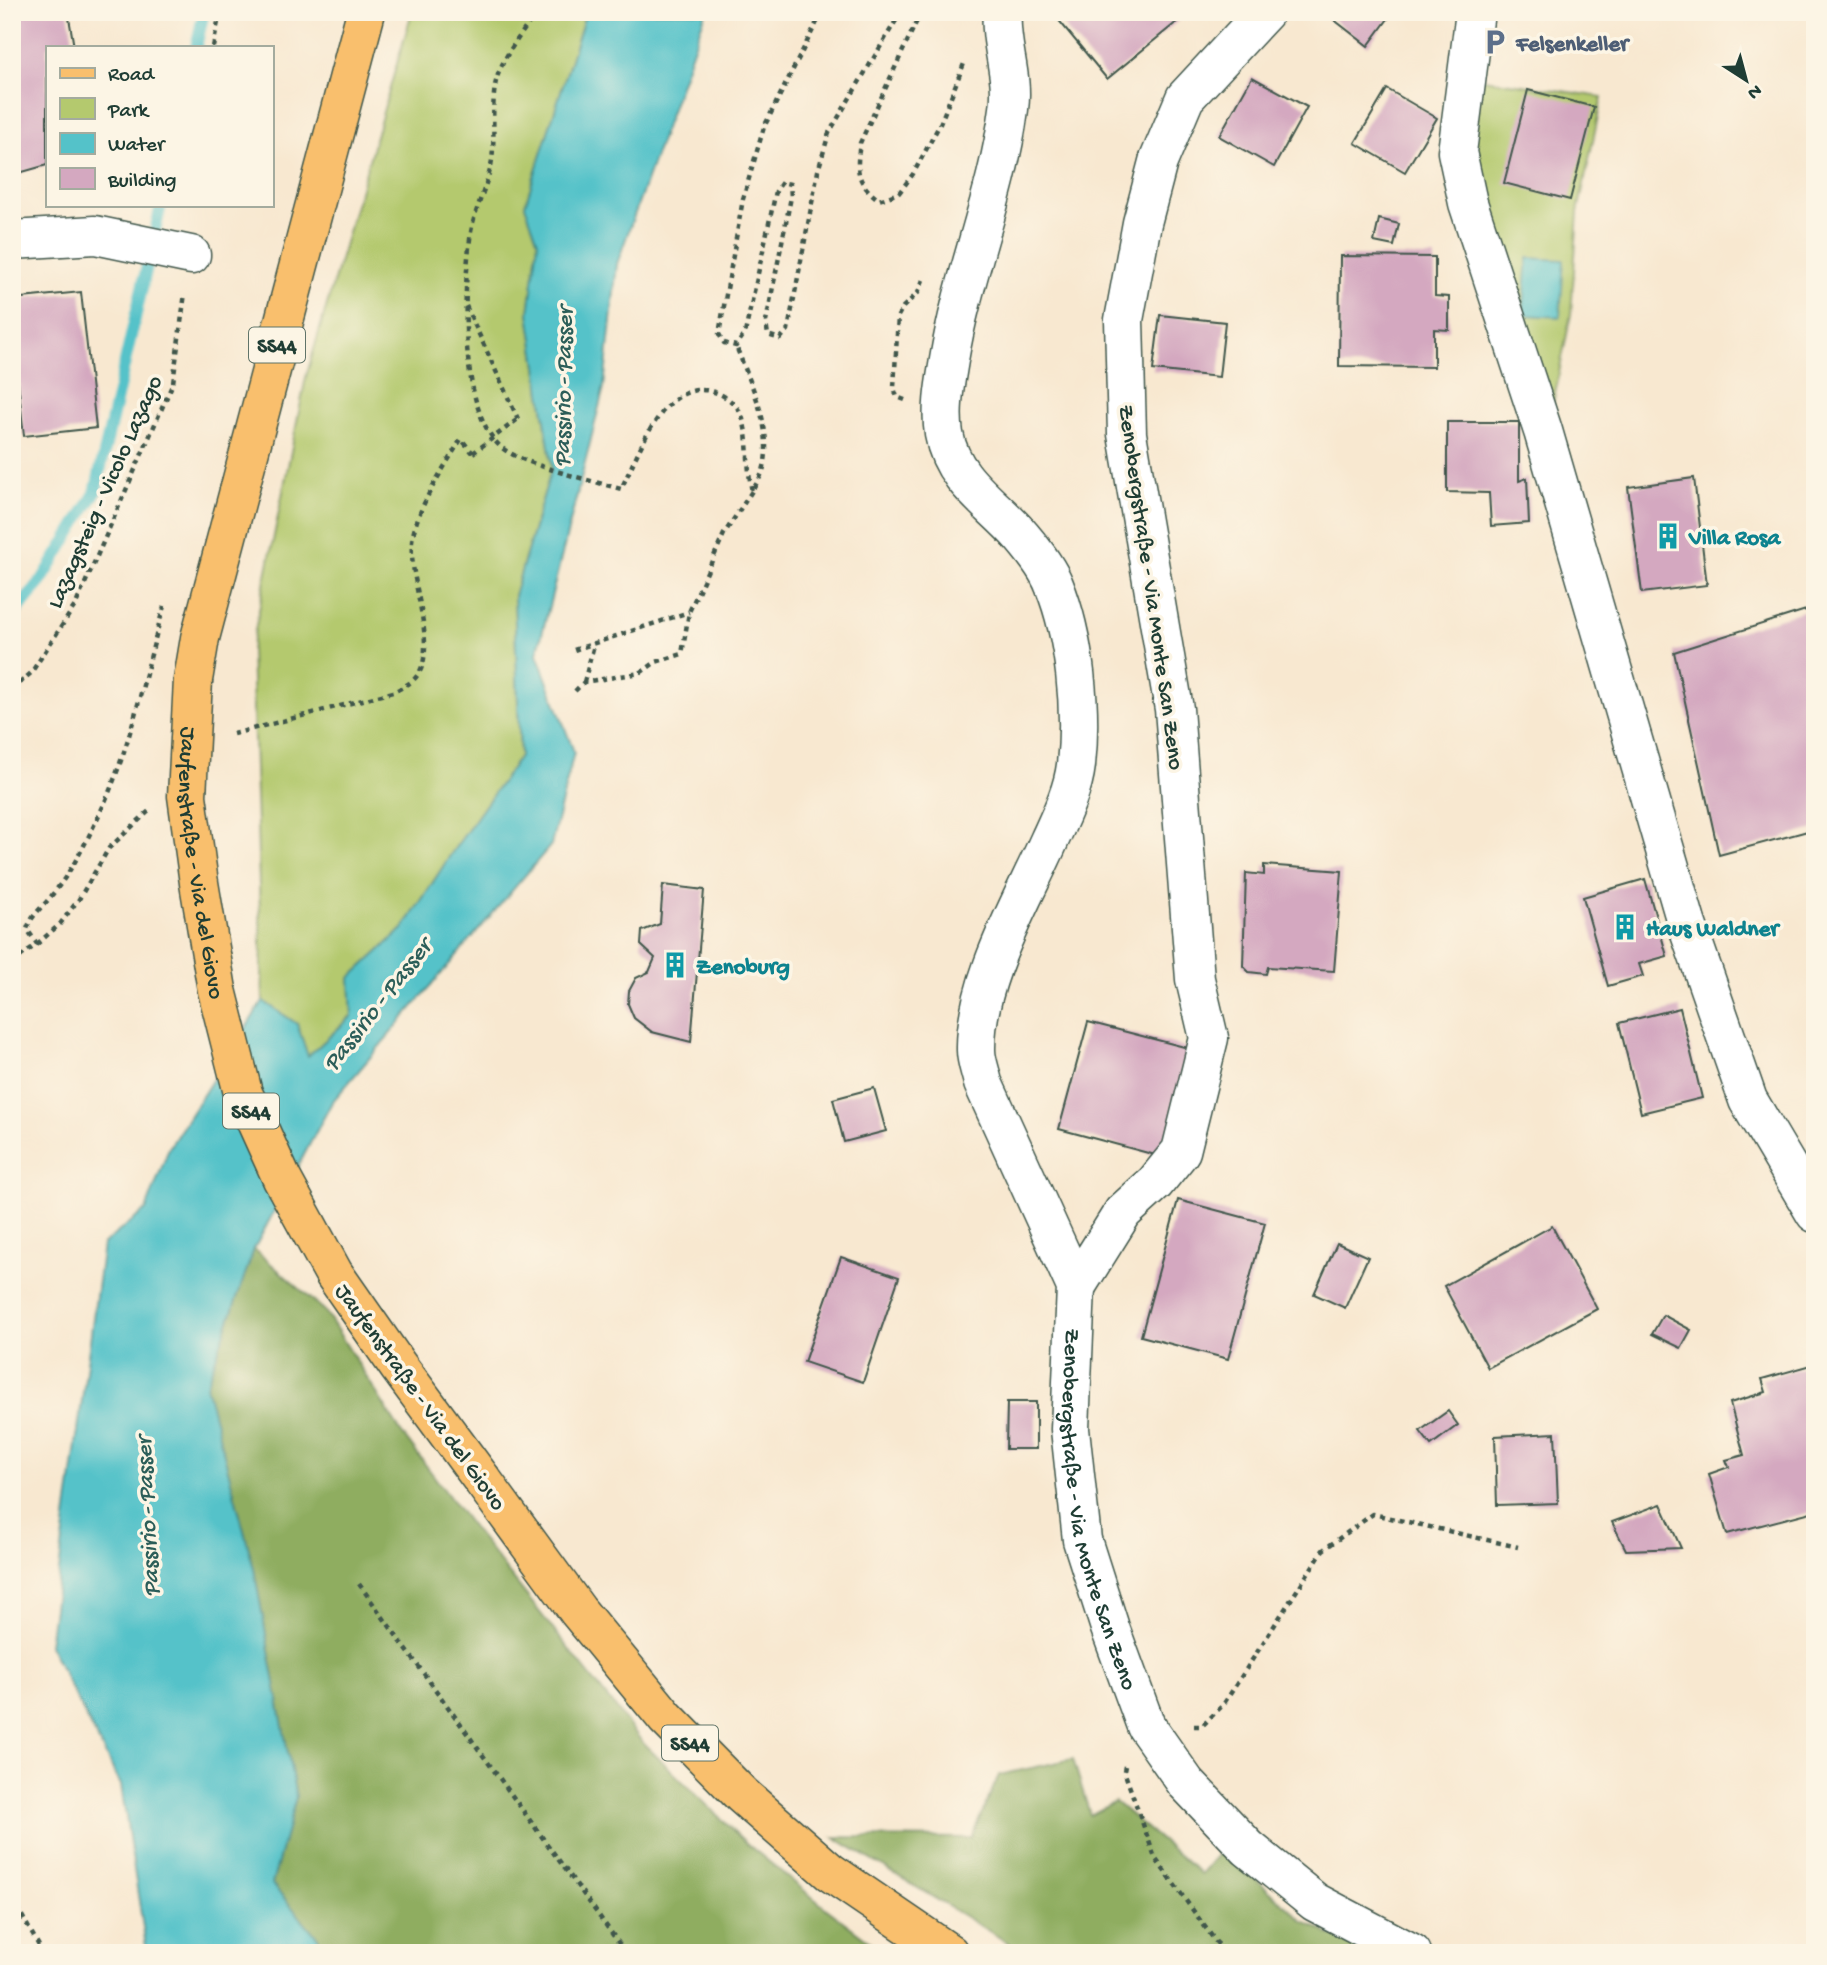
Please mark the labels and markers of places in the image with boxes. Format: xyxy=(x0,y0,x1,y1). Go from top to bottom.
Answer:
parking icon: Felsenkeller xyxy=(1480,27,1510,57)
place label: Felsenkeller xyxy=(1515,32,1631,59)
building icon: Villa Rosa xyxy=(1653,521,1683,551)
place label: Villa Rosa xyxy=(1688,526,1782,553)
building icon: Haus Waldner xyxy=(1610,912,1640,942)
place label: Haus Waldner xyxy=(1646,917,1781,944)
building icon: Zenoburg xyxy=(660,950,690,980)
place label: Zenoburg xyxy=(696,955,790,982)

